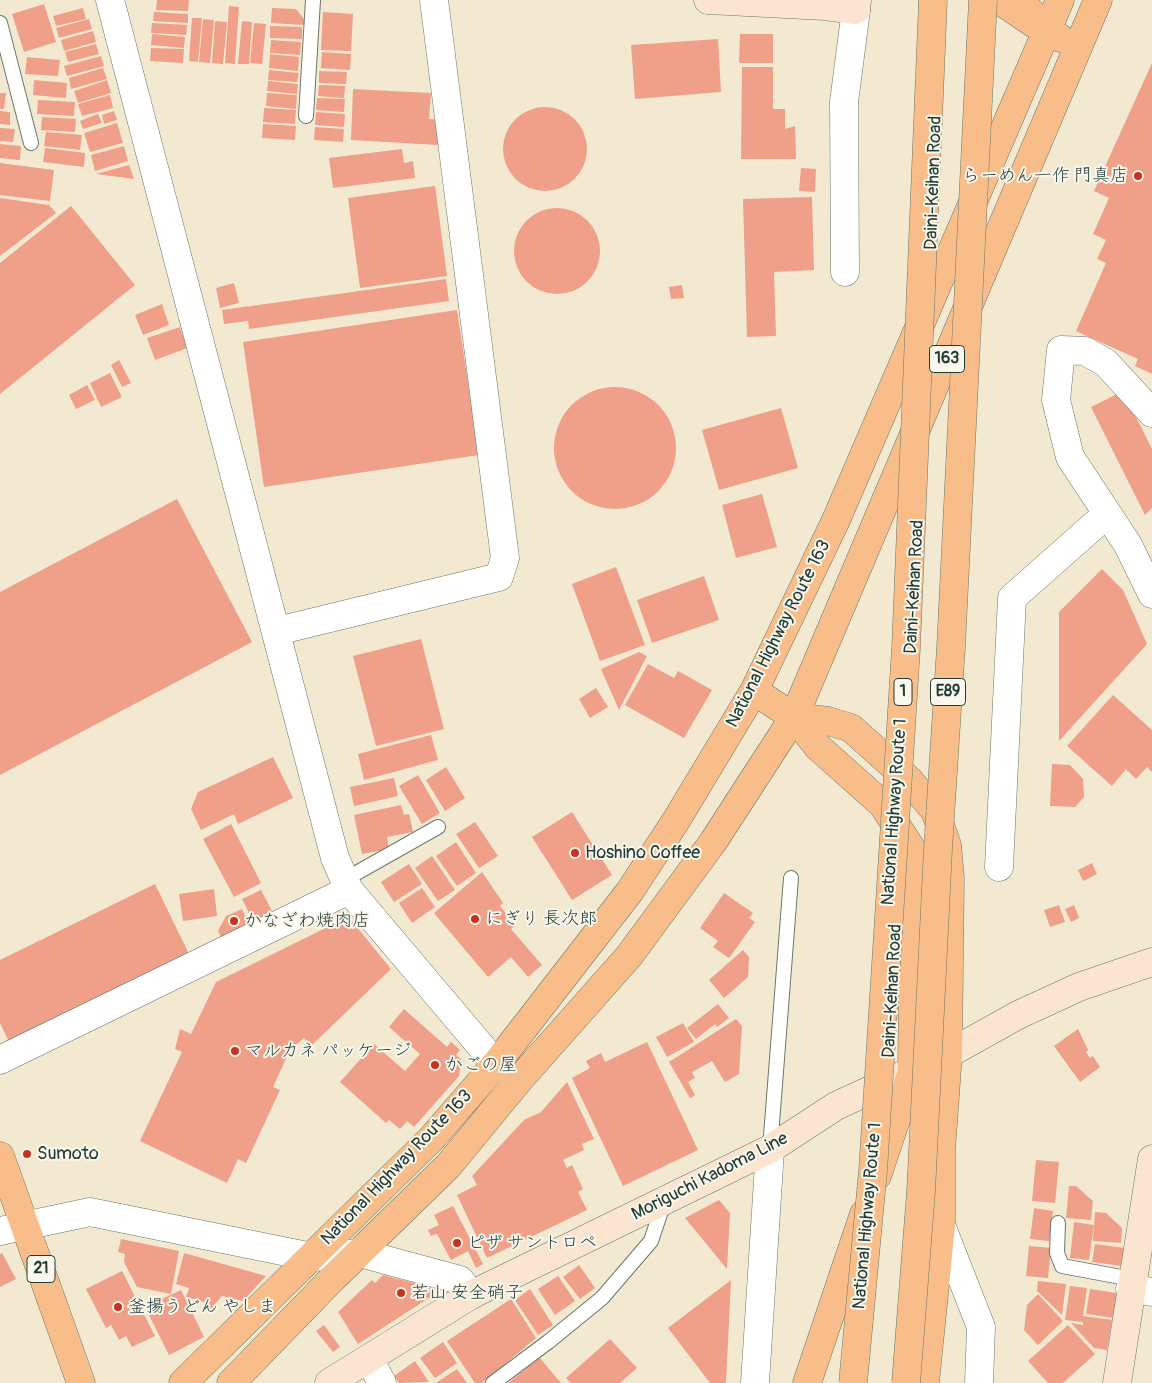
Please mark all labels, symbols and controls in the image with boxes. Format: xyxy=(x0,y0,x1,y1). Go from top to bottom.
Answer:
street label: Daini-Keihan Road xyxy=(921,116,947,250)
place label: らーめん一作 門真店 xyxy=(962,165,1128,187)
marker: らーめん一作 門真店 xyxy=(1132,170,1144,182)
road number: 163 xyxy=(930,346,964,372)
street label: Daini-Keihan Road xyxy=(901,519,929,655)
street label: National Highway Route 163 xyxy=(722,537,836,731)
road number: 1 xyxy=(894,679,912,706)
road number: E89 xyxy=(930,679,966,706)
street label: National Highway Route 1 xyxy=(878,718,912,906)
place label: Hoshino Coffee xyxy=(585,842,700,864)
marker: Hoshino Coffee xyxy=(569,847,581,859)
place label: にぎり 長次郎 xyxy=(485,908,597,930)
place label: かなざわ焼肉店 xyxy=(244,910,370,932)
marker: にぎり 長次郎 xyxy=(469,913,481,925)
marker: かなざわ焼肉店 xyxy=(228,915,240,927)
street label: Daini-Keihan Road xyxy=(879,923,907,1059)
place label: マルカネ パッケージ xyxy=(245,1040,411,1062)
marker: マルカネ パッケージ xyxy=(229,1045,241,1057)
place label: かごの屋 xyxy=(445,1054,517,1076)
marker: かごの屋 xyxy=(429,1059,441,1071)
street label: National Highway Route 163 xyxy=(317,1086,477,1250)
street label: National Highway Route 1 xyxy=(849,1122,887,1310)
street label: Moriguchi Kadoma Line xyxy=(628,1128,792,1226)
place label: Sumoto xyxy=(37,1143,99,1165)
marker: Sumoto xyxy=(21,1148,33,1160)
place label: ピザ サントロペ xyxy=(467,1232,597,1254)
marker: ピザ サントロペ xyxy=(451,1237,463,1249)
road number: 21 xyxy=(27,1256,55,1282)
place label: 若山 安全硝子 xyxy=(411,1282,523,1304)
marker: 若山 安全硝子 xyxy=(395,1287,407,1299)
place label: 釜揚うどん やしま xyxy=(128,1296,276,1318)
marker: 釜揚うどん やしま xyxy=(112,1301,124,1313)

